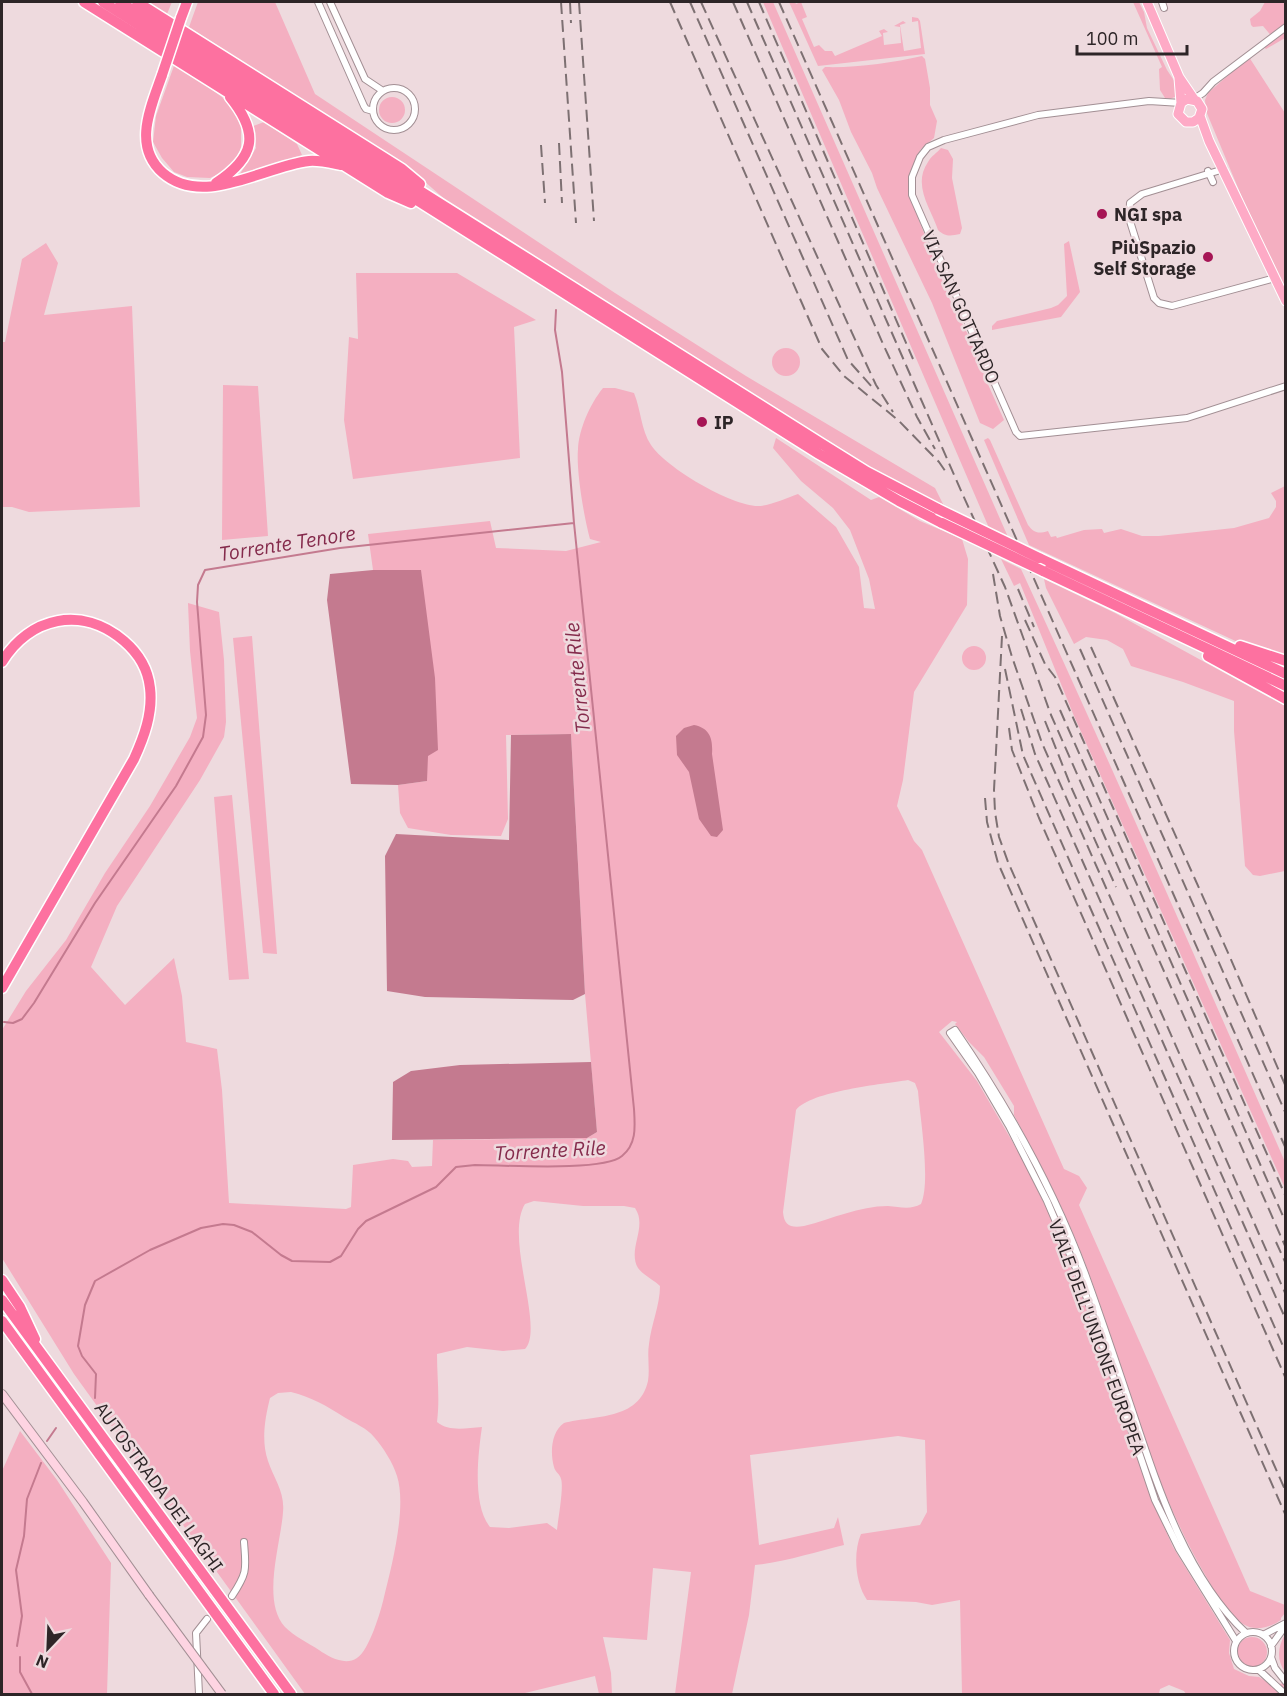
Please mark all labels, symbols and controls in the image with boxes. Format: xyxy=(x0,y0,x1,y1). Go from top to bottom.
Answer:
scale bar xyxy=(1077,18,1186,56)
text: 100 m xyxy=(1086,27,1138,50)
place label: NGI spa xyxy=(1114,203,1182,226)
marker: NGI spa xyxy=(1095,207,1109,221)
street label: VIA SAN GOTTARDO xyxy=(917,227,1005,387)
place label: PiùSpazio Self Storage xyxy=(1093,236,1196,280)
marker: PiùSpazio Self Storage xyxy=(1201,250,1215,264)
place label: IP xyxy=(714,411,734,434)
marker: IP xyxy=(695,415,709,429)
water label: Torrente Tenore xyxy=(217,519,357,567)
water label: Torrente Rile xyxy=(558,621,596,735)
water label: Torrente Rile xyxy=(494,1134,606,1166)
street label: VIALE DELL'UNIONE EUROPEA xyxy=(1044,1216,1151,1458)
street label: AUTOSTRADA DEI LAGHI xyxy=(90,1398,228,1576)
north arrow xyxy=(18,1618,78,1678)
text: N xyxy=(33,1650,51,1673)

